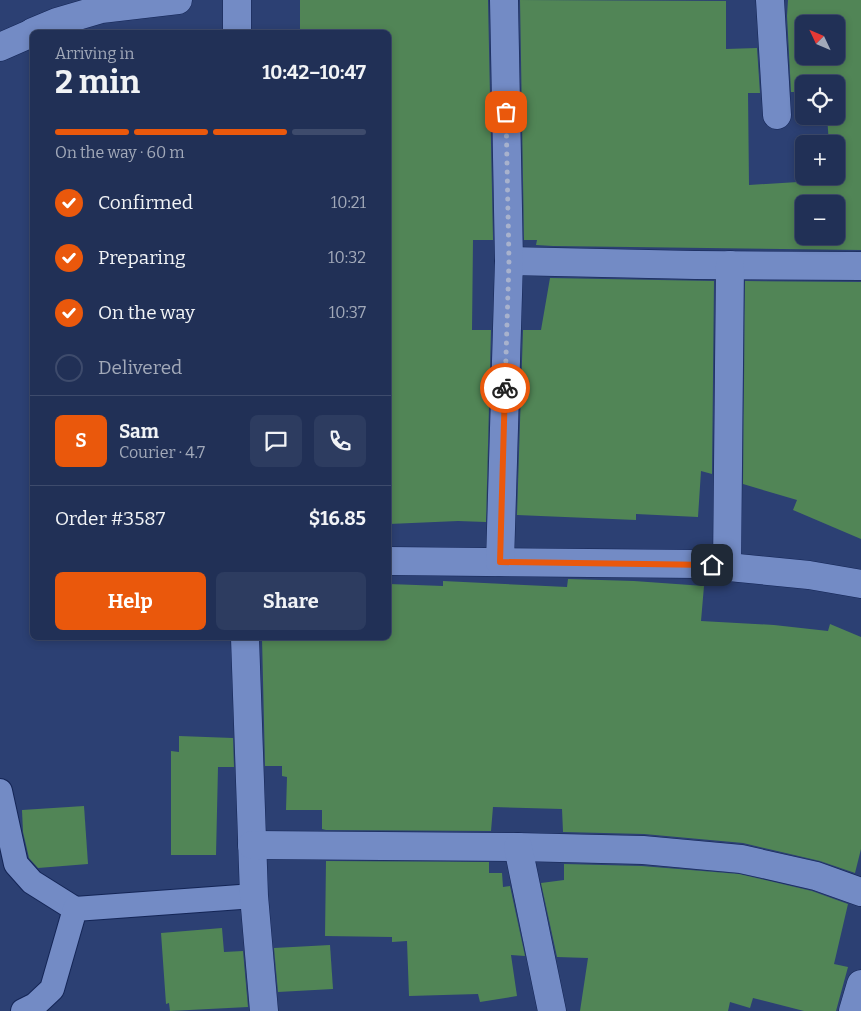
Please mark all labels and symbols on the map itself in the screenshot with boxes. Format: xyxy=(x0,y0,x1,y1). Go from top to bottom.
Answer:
north arrow xyxy=(795,15,845,65)
pin xyxy=(485,91,527,133)
courier xyxy=(480,363,530,413)
pin xyxy=(691,544,733,586)

